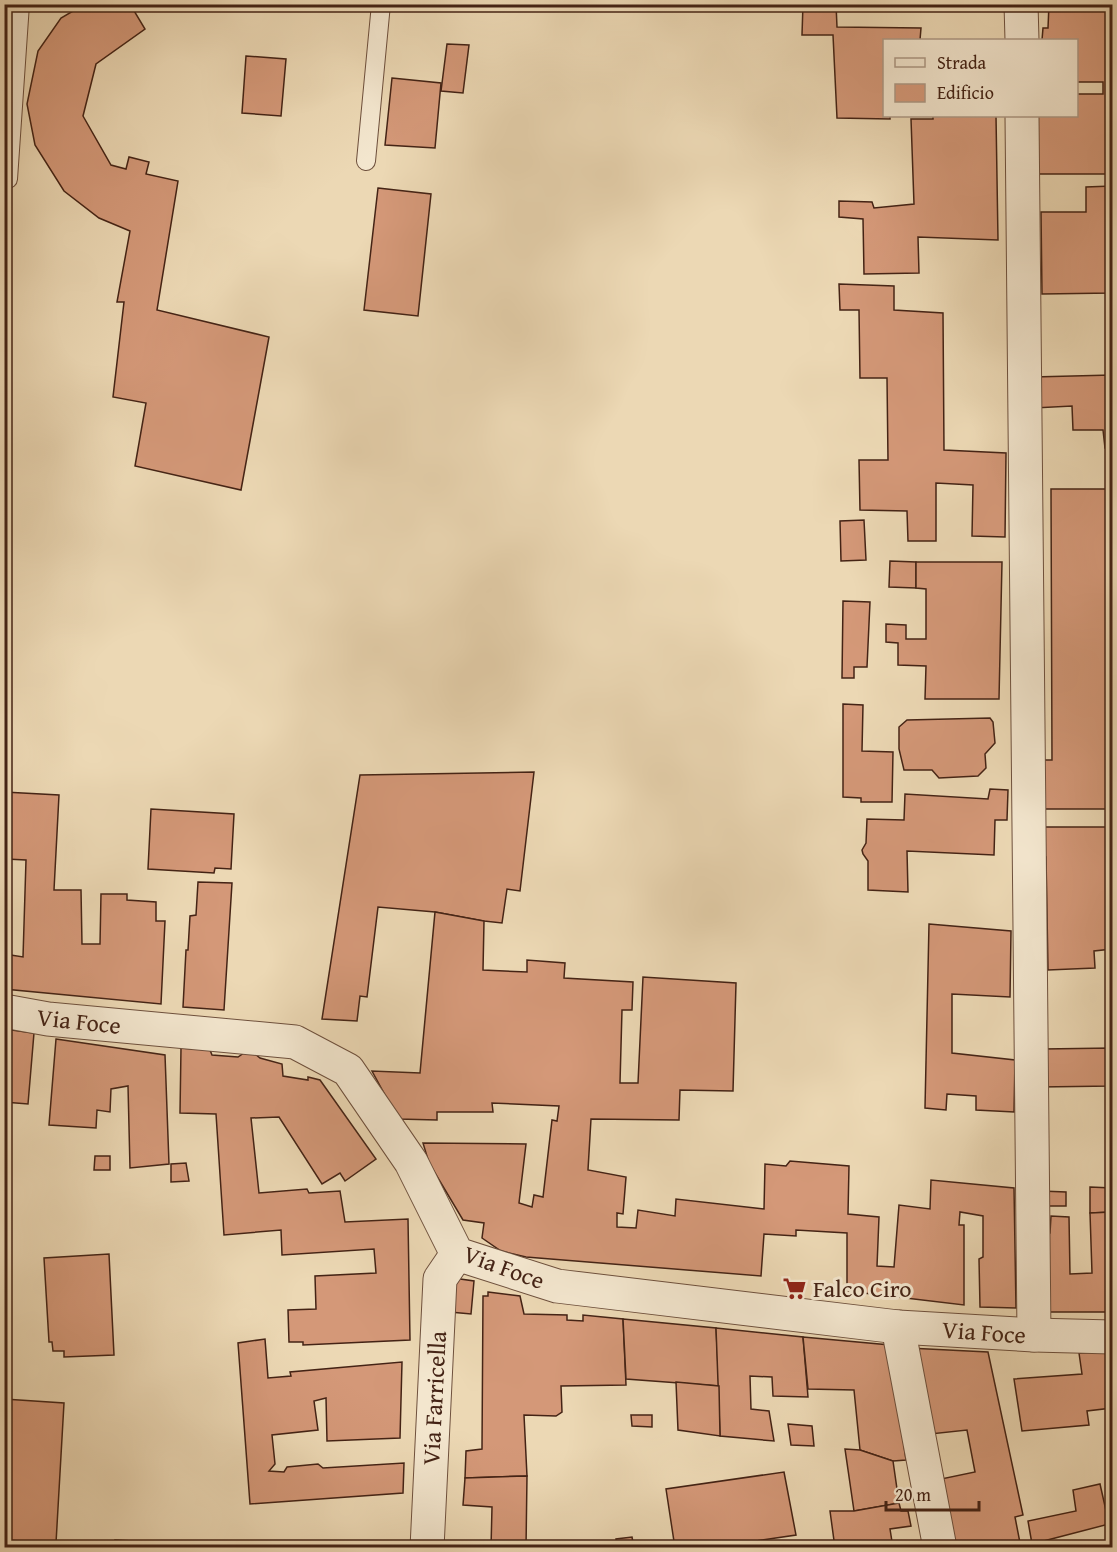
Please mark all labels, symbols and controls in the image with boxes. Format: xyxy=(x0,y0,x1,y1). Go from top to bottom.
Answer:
legend xyxy=(883,39,1078,117)
text: Strada xyxy=(937,49,987,76)
text: Edificio xyxy=(937,79,994,106)
street label: Via Foce xyxy=(35,999,123,1043)
street label: Via Foce xyxy=(459,1236,549,1298)
place label: Falco Ciro xyxy=(813,1271,912,1306)
supermarket icon: Falco Ciro xyxy=(782,1275,808,1301)
street label: Via Foce xyxy=(941,1312,1027,1352)
street label: Via Farricella xyxy=(413,1329,455,1466)
scale bar xyxy=(886,1474,979,1512)
text: 20 m xyxy=(895,1481,931,1508)

